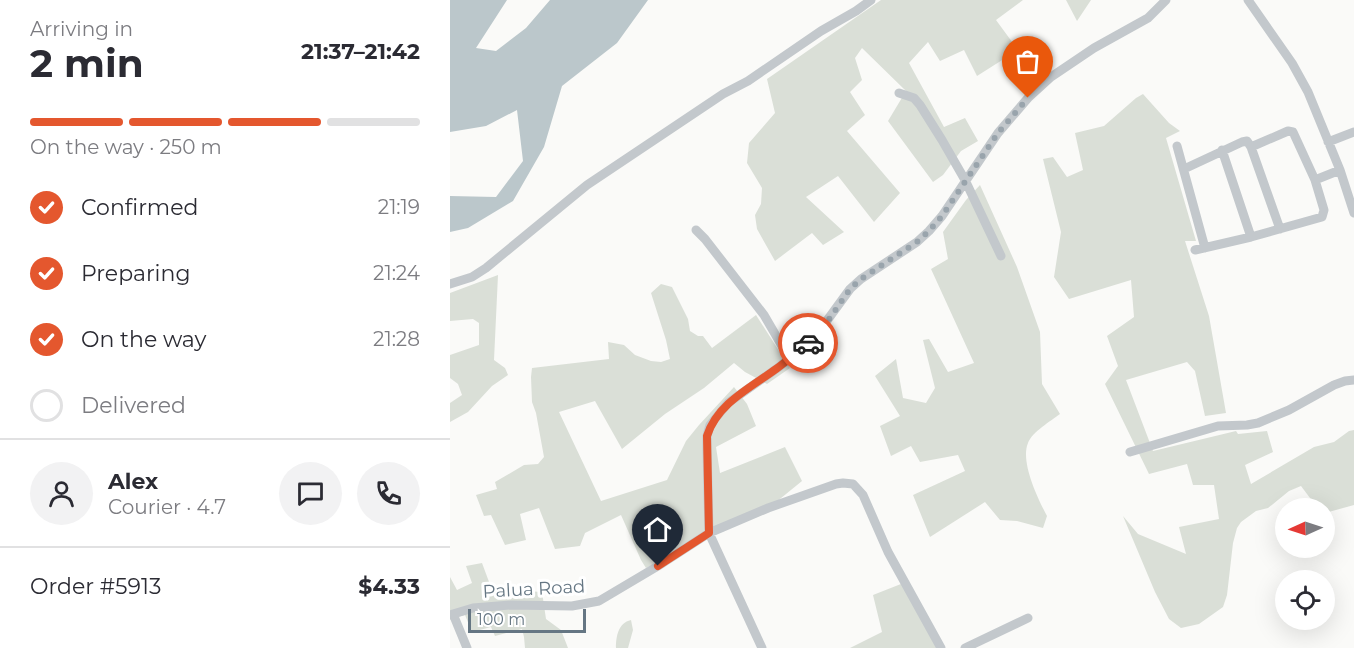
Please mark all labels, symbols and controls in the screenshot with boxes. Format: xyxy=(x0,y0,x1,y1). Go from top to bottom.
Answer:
text: Arriving in xyxy=(30,17,133,41)
pin xyxy=(1002,36,1053,98)
text: 21:37–21:42 xyxy=(301,38,420,65)
text: 2 min xyxy=(30,39,144,87)
icon: bag xyxy=(1011,45,1044,78)
text: On the way · 250 m xyxy=(30,135,222,159)
icon: check xyxy=(30,191,63,224)
text: Confirmed xyxy=(81,194,198,221)
text: 21:19 xyxy=(378,195,420,219)
icon: check xyxy=(30,257,63,290)
text: Preparing xyxy=(81,260,190,287)
text: 21:24 xyxy=(373,261,420,285)
courier xyxy=(778,313,838,373)
icon: check xyxy=(30,323,63,356)
text: On the way xyxy=(81,326,206,353)
text: 21:28 xyxy=(373,327,420,351)
icon: car xyxy=(792,327,825,360)
text: Delivered xyxy=(81,392,186,419)
button: person xyxy=(30,462,93,525)
button: chat xyxy=(279,462,342,525)
button: phone xyxy=(357,462,420,525)
text: Alex xyxy=(108,468,158,495)
text: Courier · 4.7 xyxy=(108,495,226,519)
north arrow xyxy=(1275,498,1335,558)
map controls xyxy=(1275,498,1335,630)
pin xyxy=(632,504,683,566)
icon: home xyxy=(641,513,674,546)
button: locate xyxy=(1275,570,1335,630)
text: Order #5913 xyxy=(30,573,161,600)
text: $4.33 xyxy=(358,573,420,600)
street label: Palua Road xyxy=(482,575,586,603)
scale bar xyxy=(468,606,586,634)
text: 100 m xyxy=(477,610,525,629)

